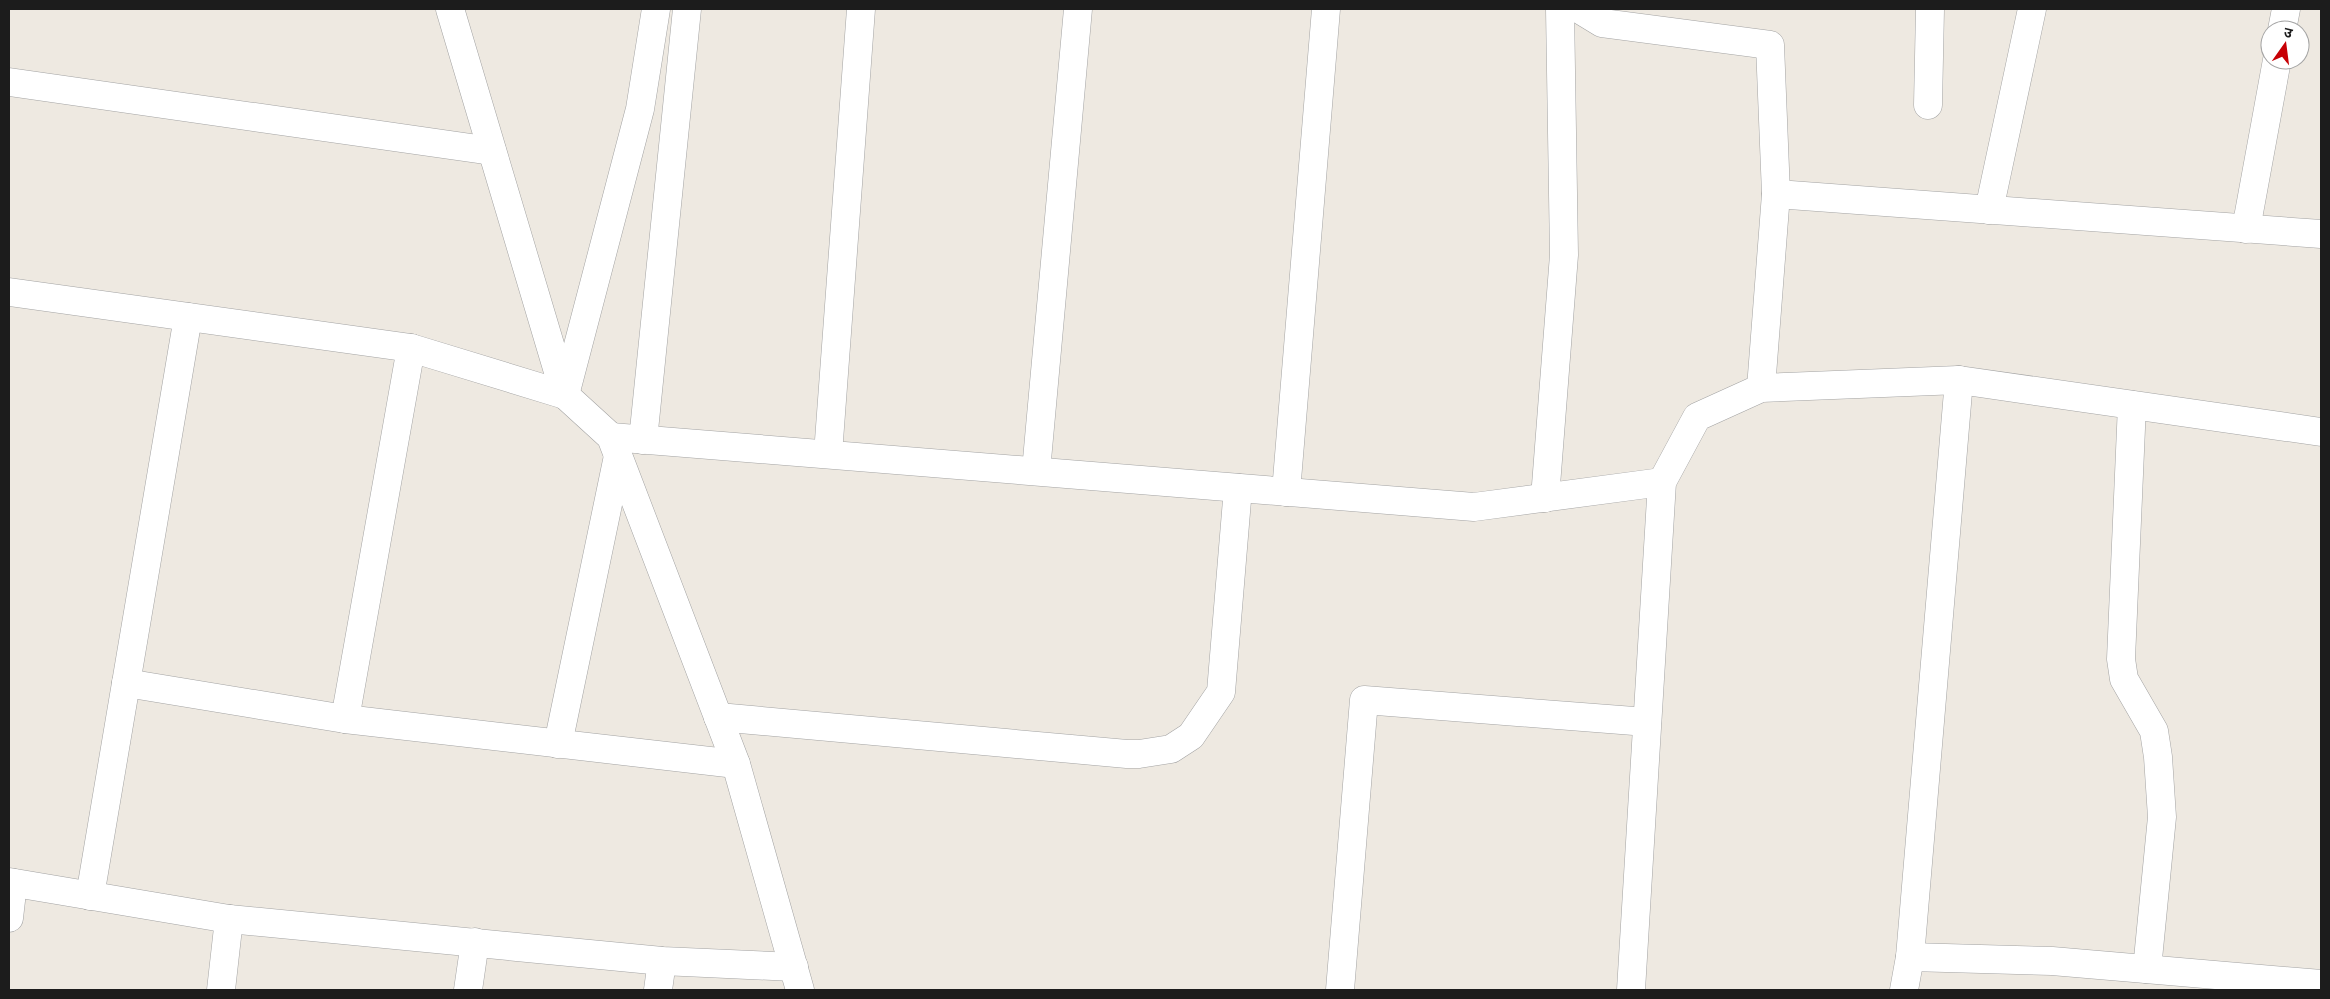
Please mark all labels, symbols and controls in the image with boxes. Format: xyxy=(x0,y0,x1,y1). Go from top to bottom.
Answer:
north arrow xyxy=(2260,20,2310,70)
text: उ xyxy=(2282,23,2295,41)

